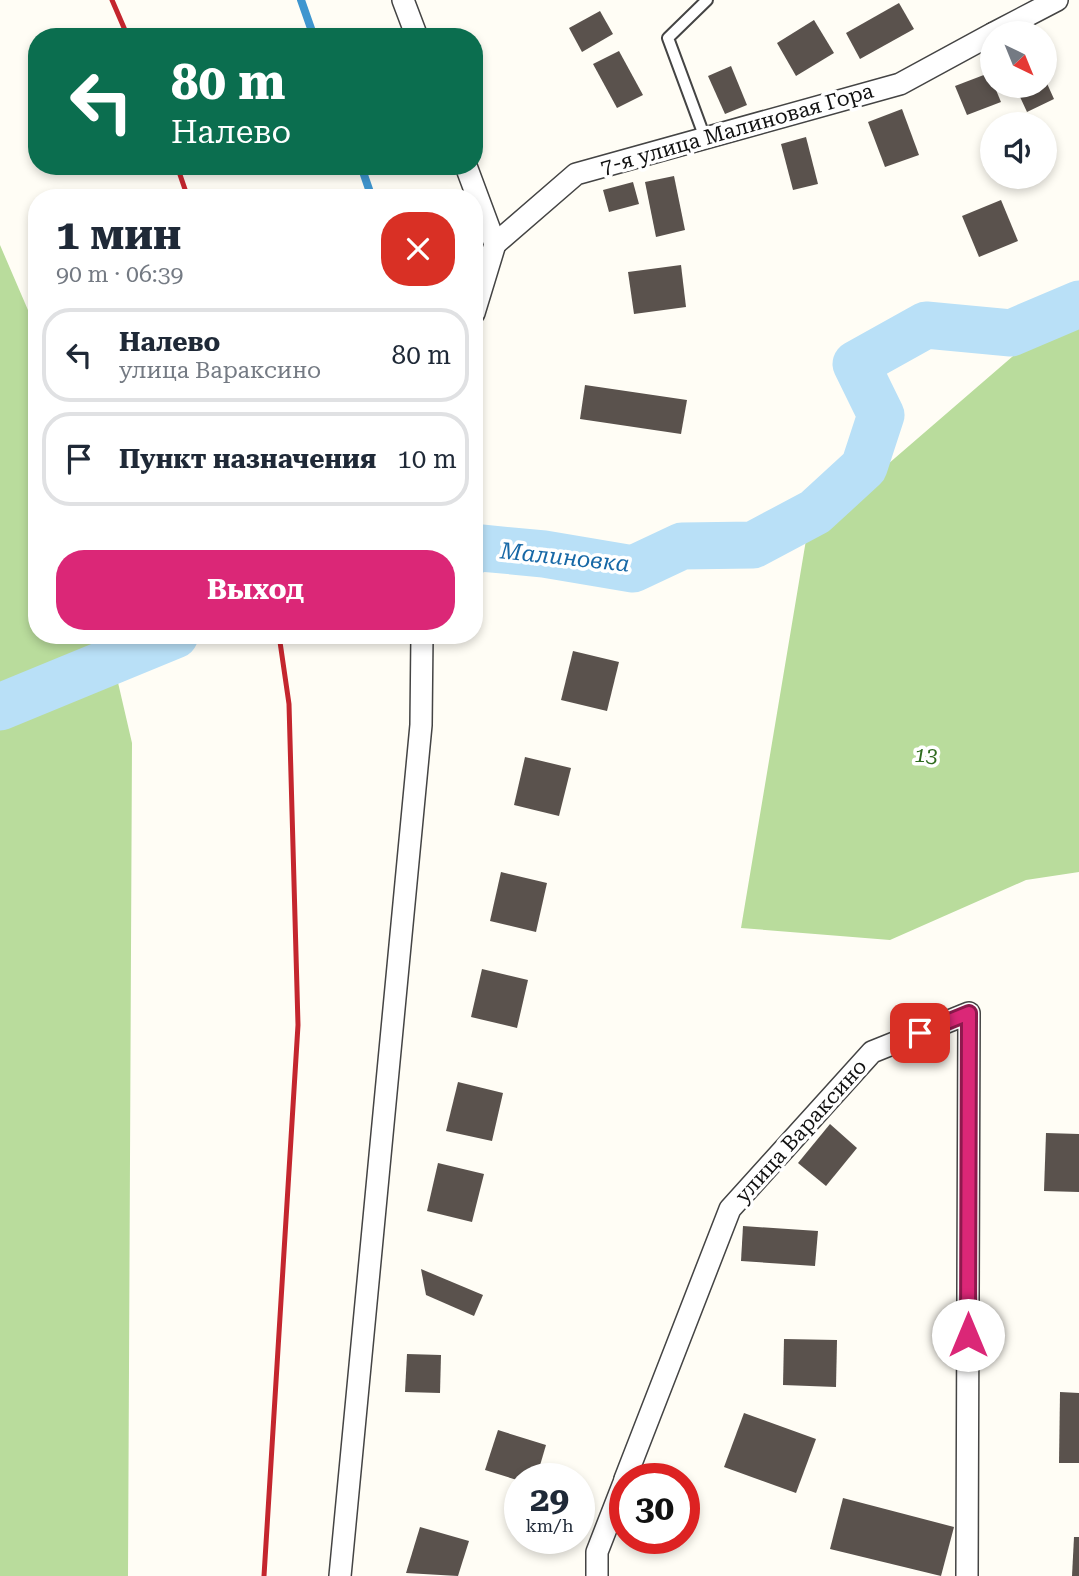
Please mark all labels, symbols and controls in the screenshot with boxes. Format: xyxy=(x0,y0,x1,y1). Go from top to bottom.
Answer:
north arrow xyxy=(980,21,1057,98)
map controls xyxy=(980,21,1057,189)
text: 80 m xyxy=(171,54,286,111)
icon: left xyxy=(56,56,147,147)
street label: 7-я улица Малиновая Гора xyxy=(598,78,877,179)
button: sound xyxy=(980,112,1057,189)
text: Налево xyxy=(171,113,291,151)
text: 1 мин xyxy=(56,210,181,259)
button: close xyxy=(381,212,455,286)
text: 90 m · 06:39 xyxy=(56,261,183,288)
text: Налево xyxy=(119,327,220,357)
icon: left xyxy=(60,336,98,374)
text: 80 m xyxy=(392,340,451,370)
text: улица Вараксино xyxy=(119,357,321,384)
icon: arrive xyxy=(60,440,98,478)
text: Пункт назначения xyxy=(119,444,376,474)
text: 10 m xyxy=(397,444,457,474)
water label: Малиновка xyxy=(498,537,631,578)
button: Выход xyxy=(56,550,455,630)
park label: 13 xyxy=(914,743,938,767)
pin xyxy=(890,1003,950,1063)
icon: arrive xyxy=(901,1014,939,1052)
street label: улица Вараксино xyxy=(730,1054,872,1208)
position arrow xyxy=(931,1298,1005,1372)
speed limit sign: 30 xyxy=(609,1463,700,1554)
text: 29 xyxy=(530,1479,569,1520)
text: km/h xyxy=(525,1515,574,1536)

